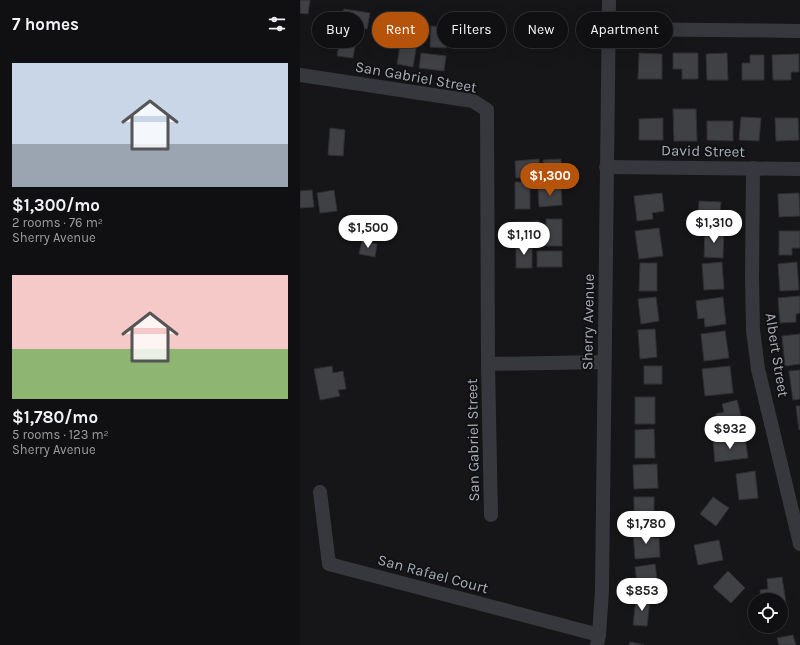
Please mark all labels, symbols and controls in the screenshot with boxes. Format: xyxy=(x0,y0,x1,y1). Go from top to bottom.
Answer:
chip: Buy xyxy=(312,12,364,48)
chip: Rent xyxy=(372,12,429,48)
chip: Filters xyxy=(437,12,506,48)
chip: New xyxy=(514,12,568,48)
chip: Apartment xyxy=(576,12,673,48)
icon: filters xyxy=(266,13,288,35)
text: 7 homes xyxy=(12,14,79,34)
street label: San Gabriel Street xyxy=(354,57,479,97)
icon: home xyxy=(114,89,186,161)
street label: David Street xyxy=(661,141,745,161)
pin: $1,300 xyxy=(517,163,583,197)
text: $1,300 xyxy=(529,168,571,183)
text: $1,300/mo xyxy=(12,195,100,215)
pin: $1,310 xyxy=(681,210,747,244)
text: 2 rooms · 76 m² xyxy=(12,215,103,230)
pin: $1,500 xyxy=(335,215,401,249)
text: $1,310 xyxy=(695,215,733,230)
text: $1,500 xyxy=(348,220,388,235)
pin: $1,110 xyxy=(491,222,557,256)
text: $1,110 xyxy=(507,227,541,242)
text: Sherry Avenue xyxy=(12,230,96,245)
street label: Sherry Avenue xyxy=(578,274,598,370)
icon: home xyxy=(114,301,186,373)
street label: Albert Street xyxy=(761,312,793,399)
street label: San Gabriel Street xyxy=(463,378,483,502)
text: $1,780/mo xyxy=(12,407,98,427)
pin: $932 xyxy=(706,416,754,450)
text: $932 xyxy=(714,421,746,436)
text: 5 rooms · 123 m² xyxy=(12,427,109,442)
text: Sherry Avenue xyxy=(12,442,96,457)
pin: $1,780 xyxy=(613,511,679,545)
text: $1,780 xyxy=(626,516,666,531)
street label: San Rafael Court xyxy=(376,551,491,598)
pin: $853 xyxy=(618,578,666,612)
text: $853 xyxy=(625,583,659,598)
map controls xyxy=(748,593,788,633)
button: locate xyxy=(748,593,788,633)

